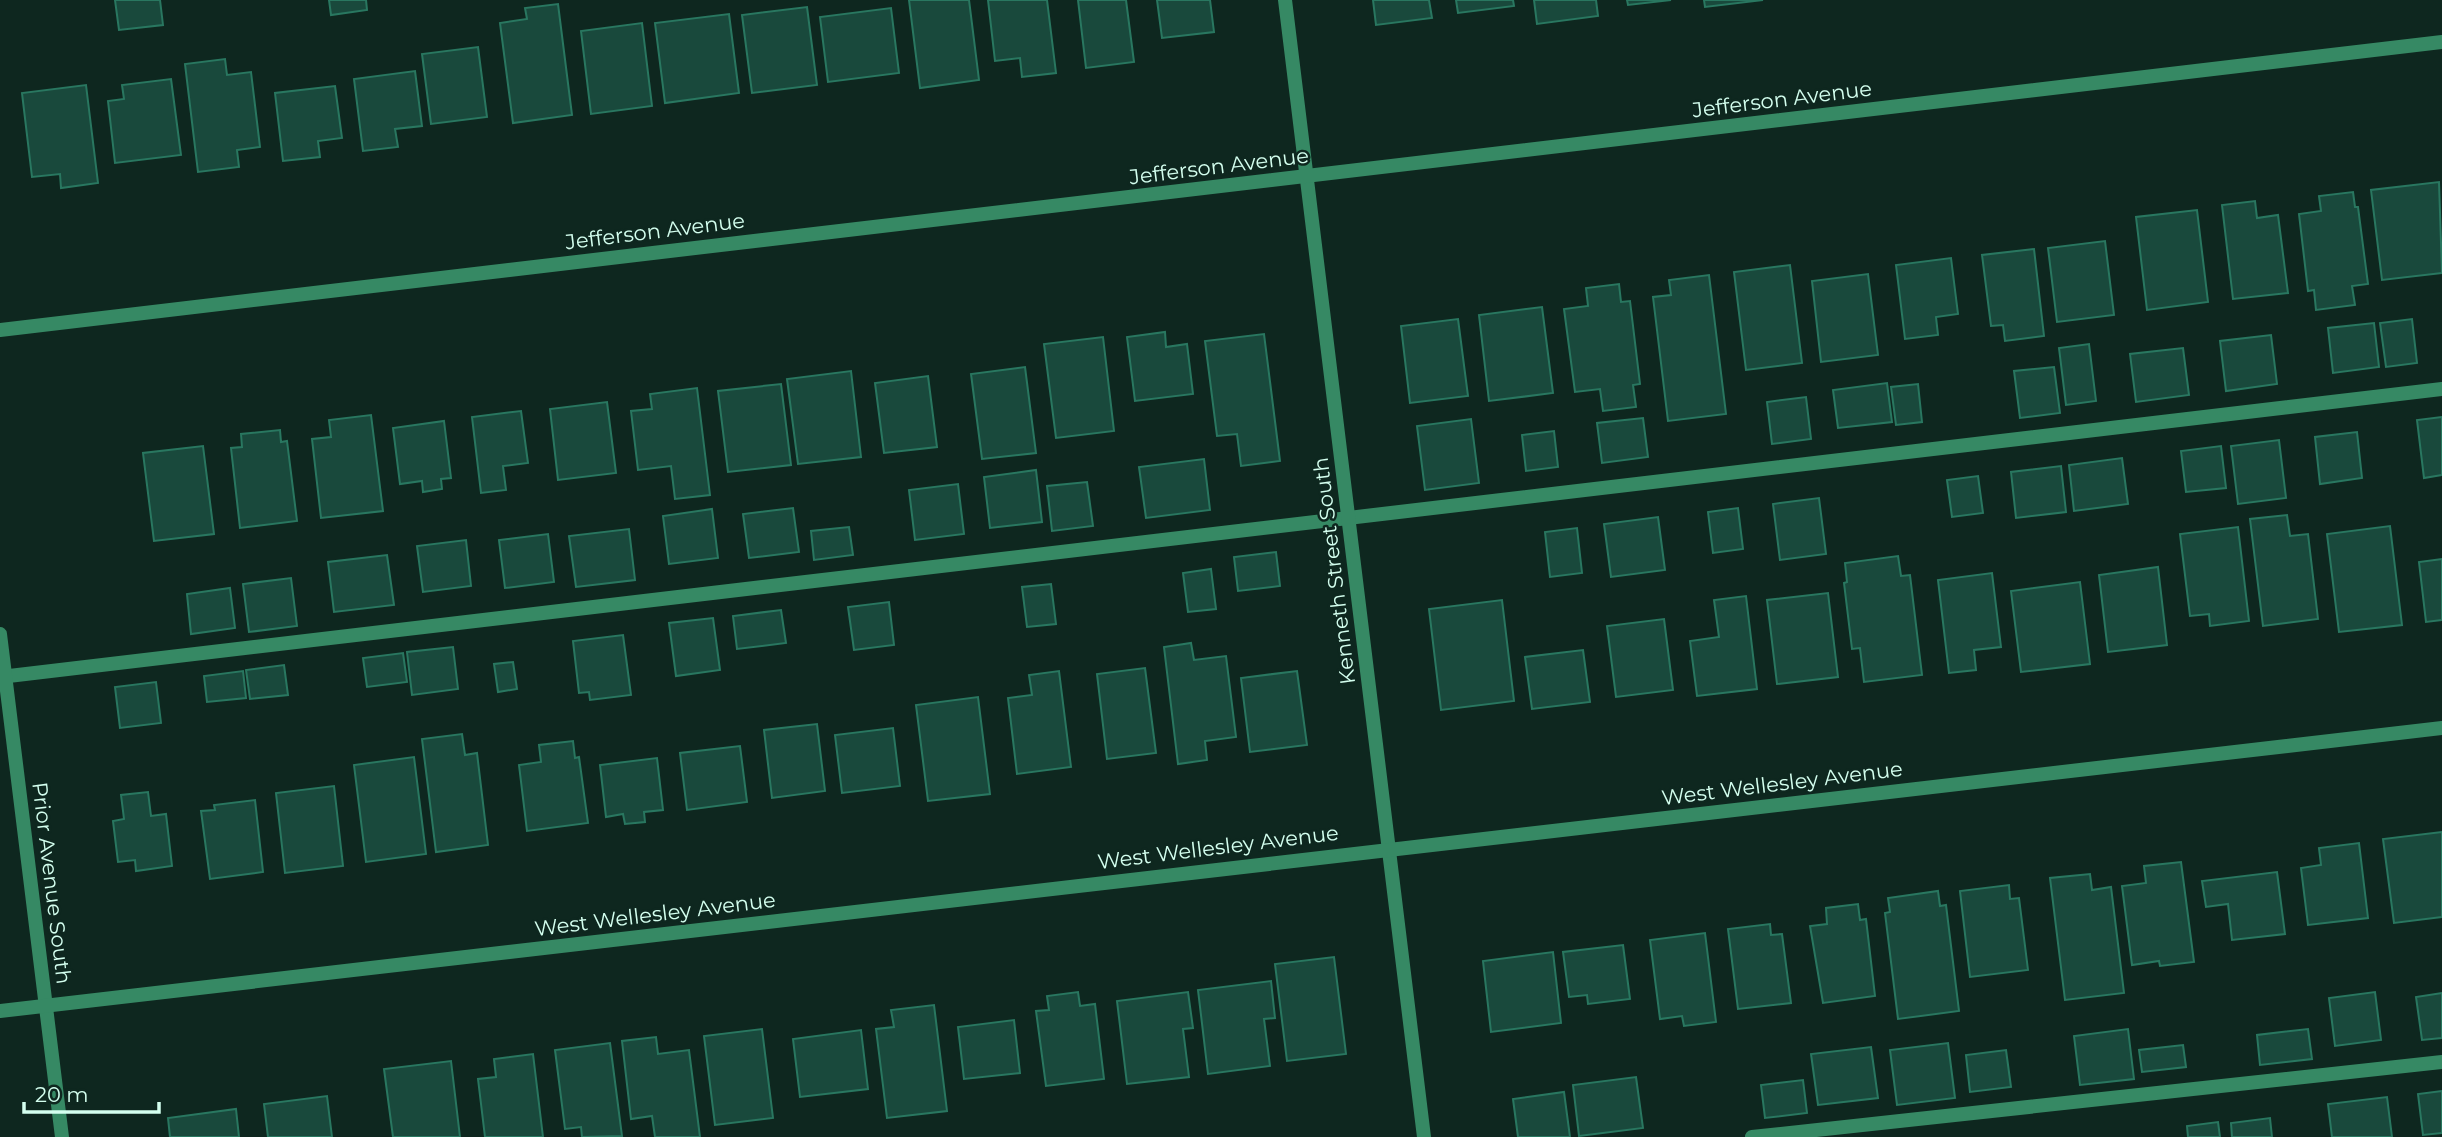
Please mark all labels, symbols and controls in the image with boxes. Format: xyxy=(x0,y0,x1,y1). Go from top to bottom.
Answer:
street label: Jefferson Avenue xyxy=(1690,76,1873,123)
street label: Jefferson Avenue xyxy=(1127,143,1310,190)
street label: Jefferson Avenue xyxy=(563,208,746,255)
street label: Kenneth Street South xyxy=(1308,456,1360,686)
street label: West Wellesley Avenue xyxy=(1660,756,1904,810)
street label: Prior Avenue South xyxy=(27,781,77,985)
street label: West Wellesley Avenue xyxy=(1096,820,1340,874)
street label: West Wellesley Avenue xyxy=(533,887,777,941)
scale bar xyxy=(24,1070,159,1114)
text: 20 m xyxy=(35,1082,89,1107)

